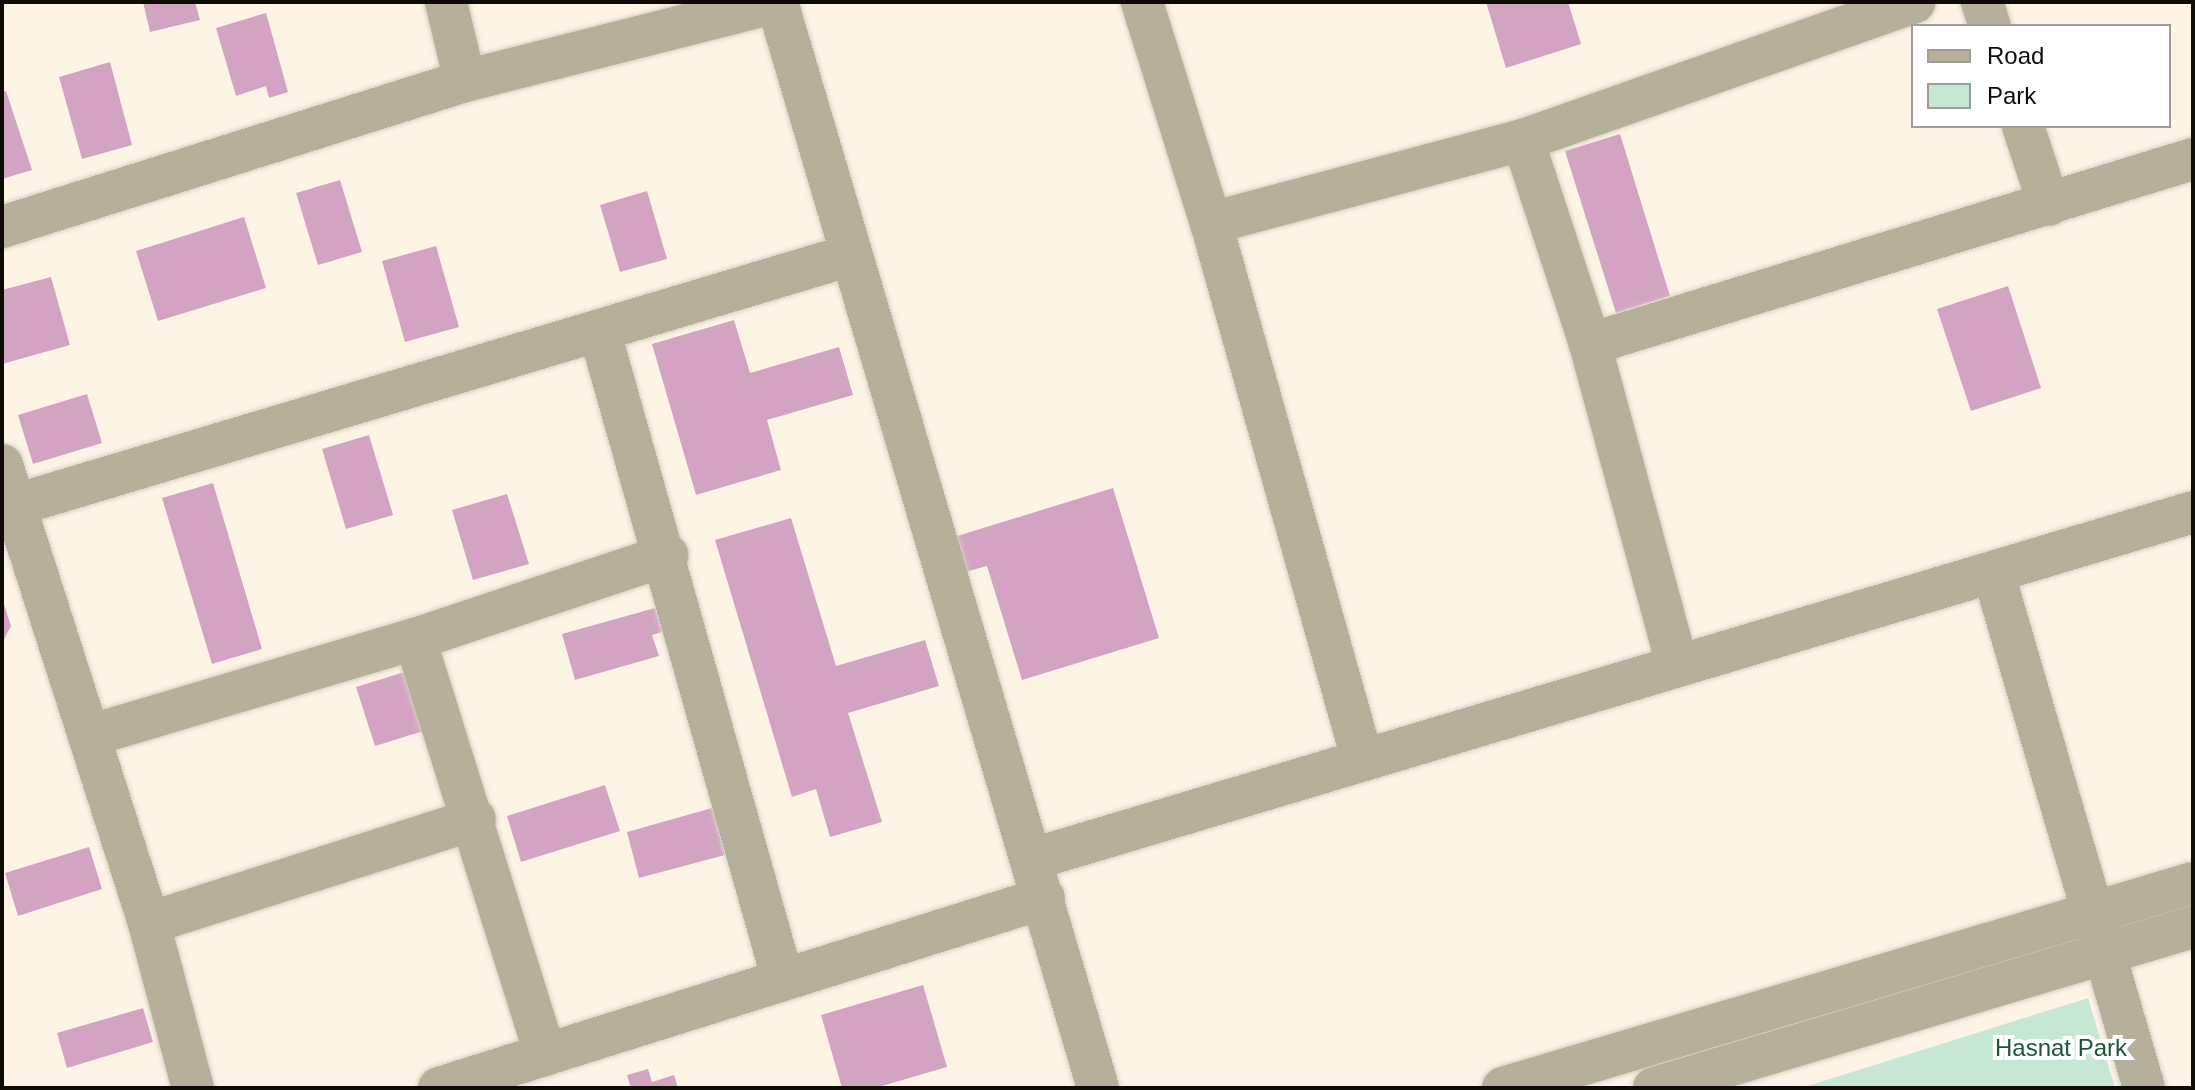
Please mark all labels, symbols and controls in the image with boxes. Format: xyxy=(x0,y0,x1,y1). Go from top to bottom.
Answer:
legend xyxy=(1911,24,2171,128)
text: Road xyxy=(1987,42,2044,69)
text: Park xyxy=(1987,82,2036,109)
park label: Hasnat Park xyxy=(1995,1034,2127,1062)

